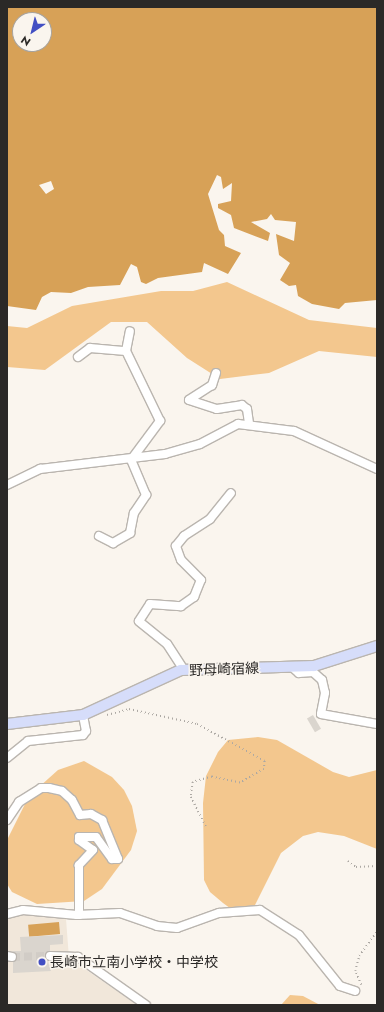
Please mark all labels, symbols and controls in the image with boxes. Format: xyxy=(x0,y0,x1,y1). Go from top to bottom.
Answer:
north arrow xyxy=(12,12,52,52)
text: N xyxy=(18,32,34,50)
street label: 野母崎宿線 xyxy=(189,659,259,679)
place label: 長崎市立南小学校・中学校 xyxy=(50,954,218,970)
marker: 長崎市立南小学校・中学校 xyxy=(37,957,47,967)

